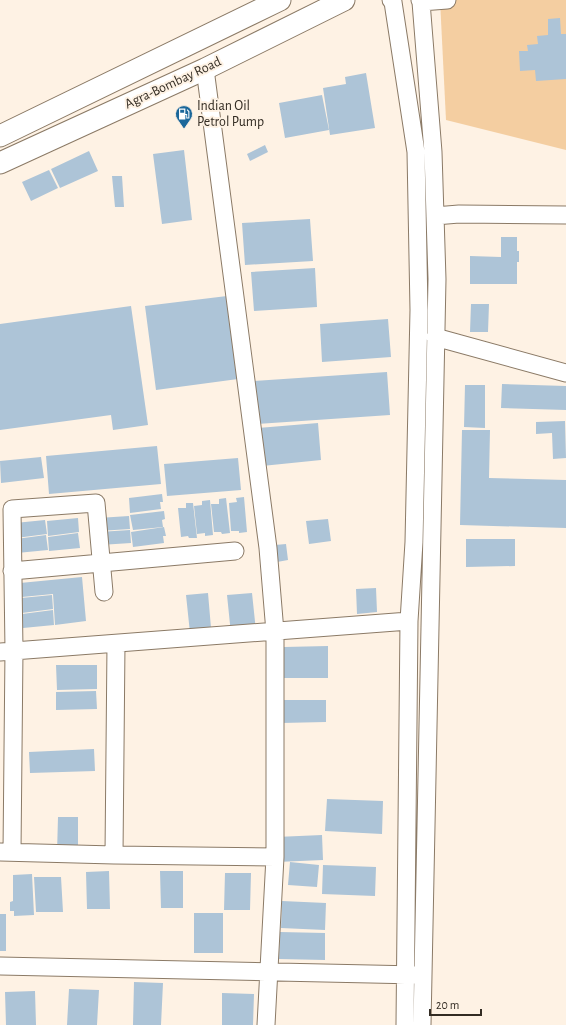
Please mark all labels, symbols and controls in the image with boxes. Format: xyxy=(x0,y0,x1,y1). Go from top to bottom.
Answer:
street label: Agra-Bombay Road xyxy=(123,55,223,111)
place label: Indian Oil Petrol Pump xyxy=(197,99,264,129)
fuel station icon: Indian Oil Petrol Pump xyxy=(174,104,194,129)
scale bar xyxy=(430,991,481,1017)
text: 20 m xyxy=(436,999,459,1011)

